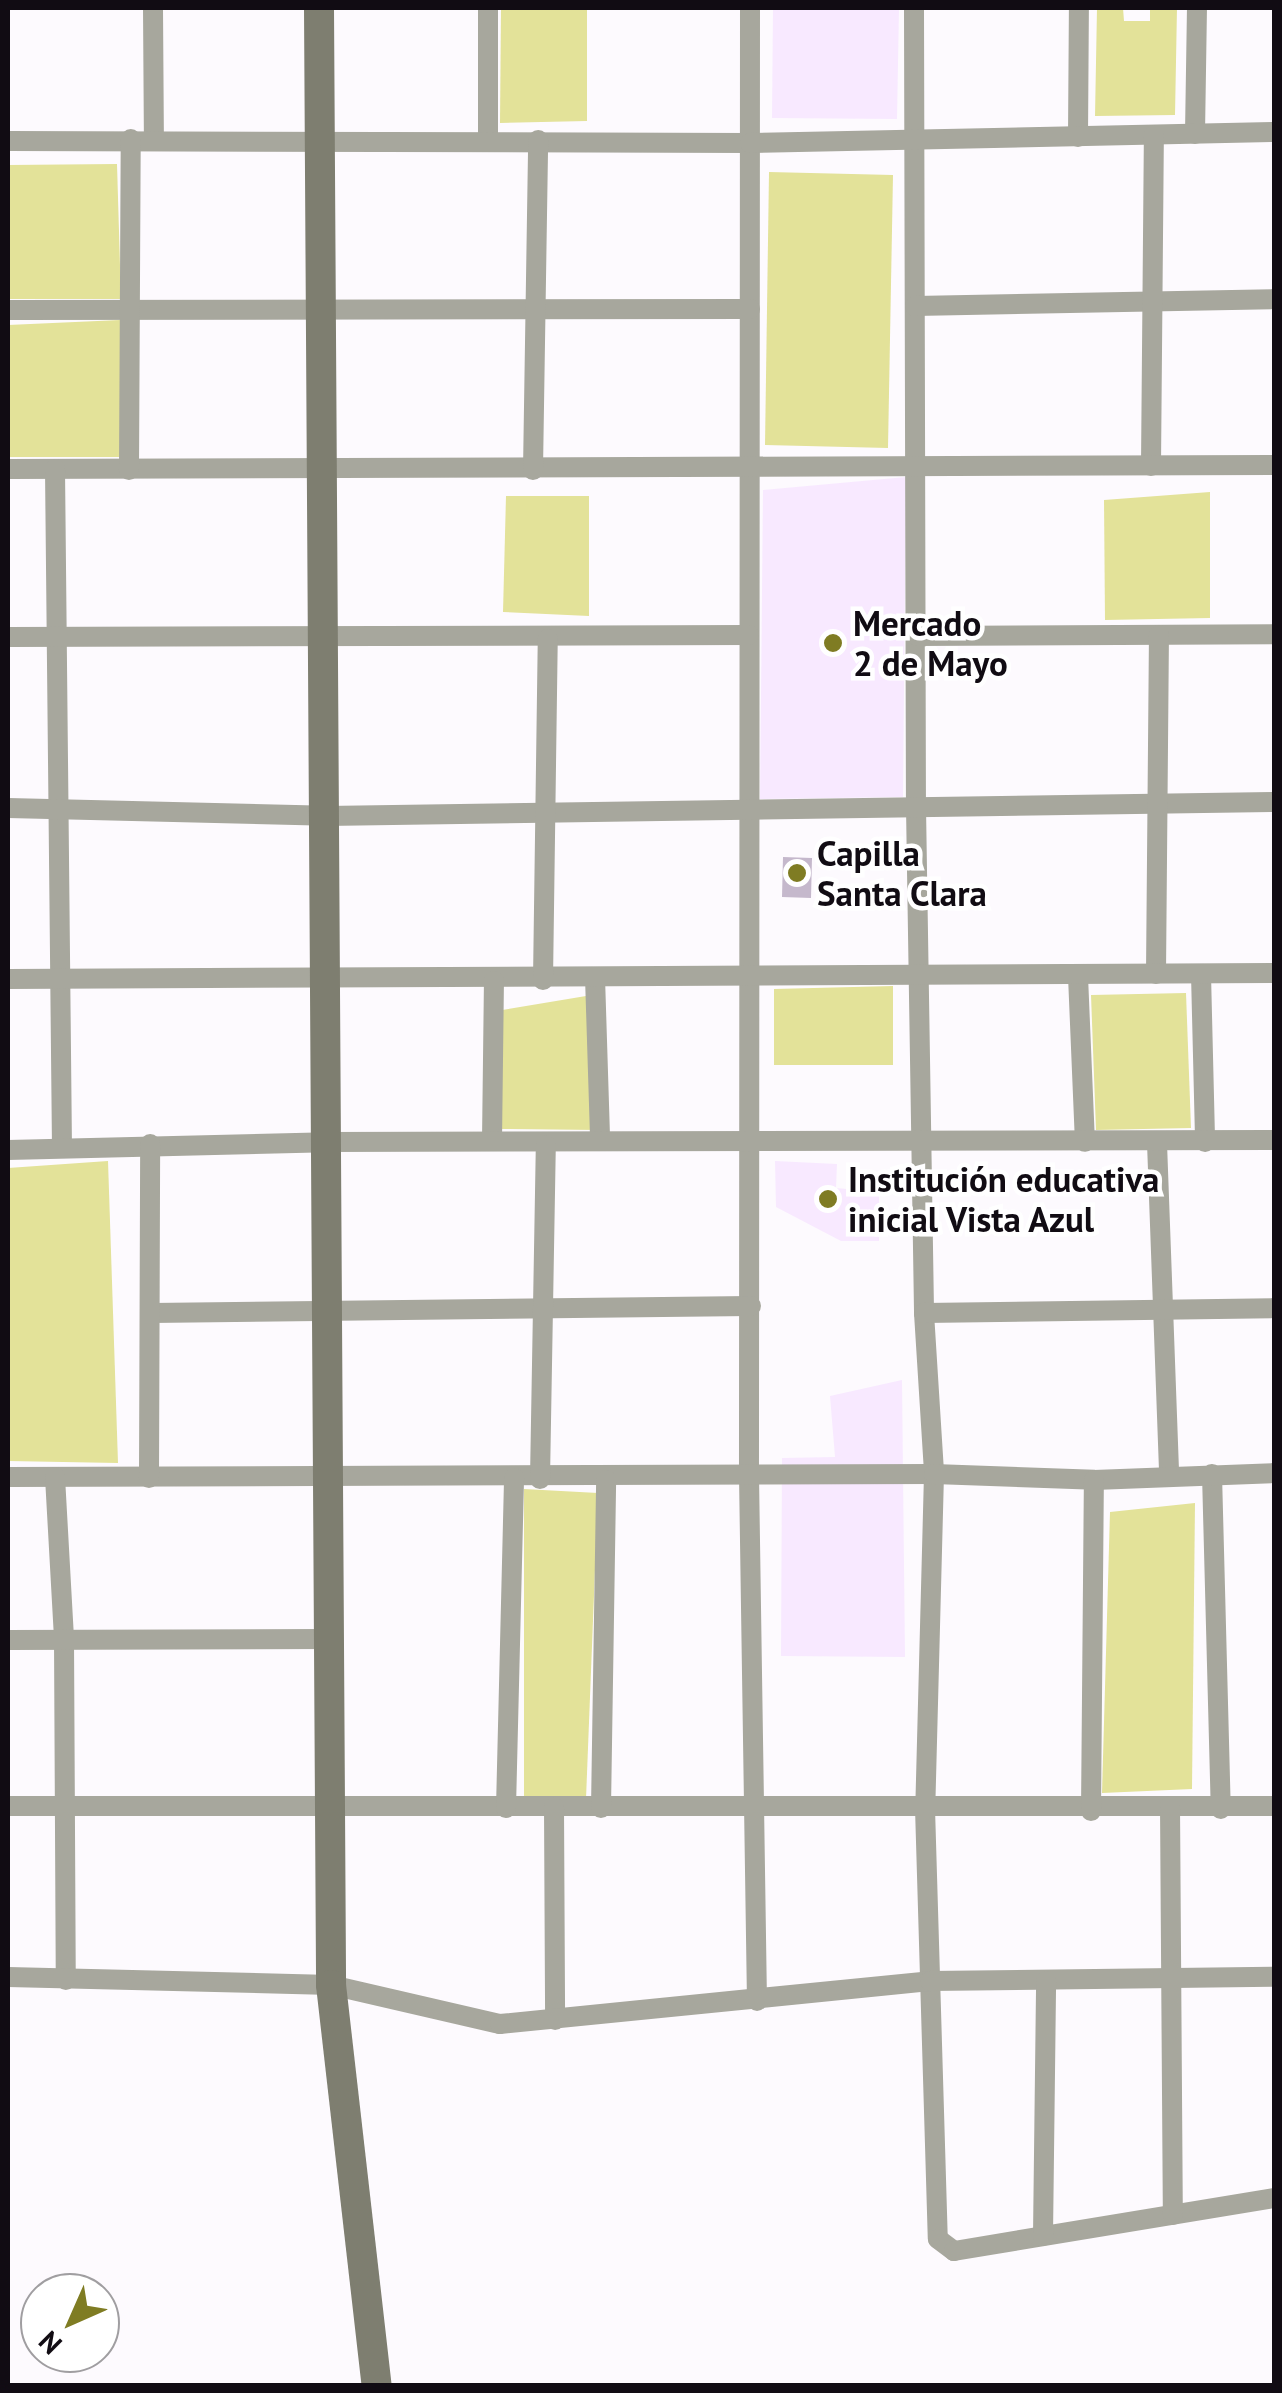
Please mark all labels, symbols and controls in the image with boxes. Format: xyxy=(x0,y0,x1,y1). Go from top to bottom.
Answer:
place label: Mercado 2 de Mayo xyxy=(853,602,1008,684)
marker: Mercado 2 de Mayo xyxy=(822,632,844,654)
place label: Capilla Santa Clara xyxy=(817,832,987,914)
marker: Capilla Santa Clara xyxy=(786,862,808,884)
place label: Institución educativa inicial Vista Azul xyxy=(848,1158,1159,1240)
marker: Institución educativa inicial Vista Azul xyxy=(817,1188,839,1210)
north arrow xyxy=(20,2273,120,2373)
text: N xyxy=(30,2324,69,2363)

